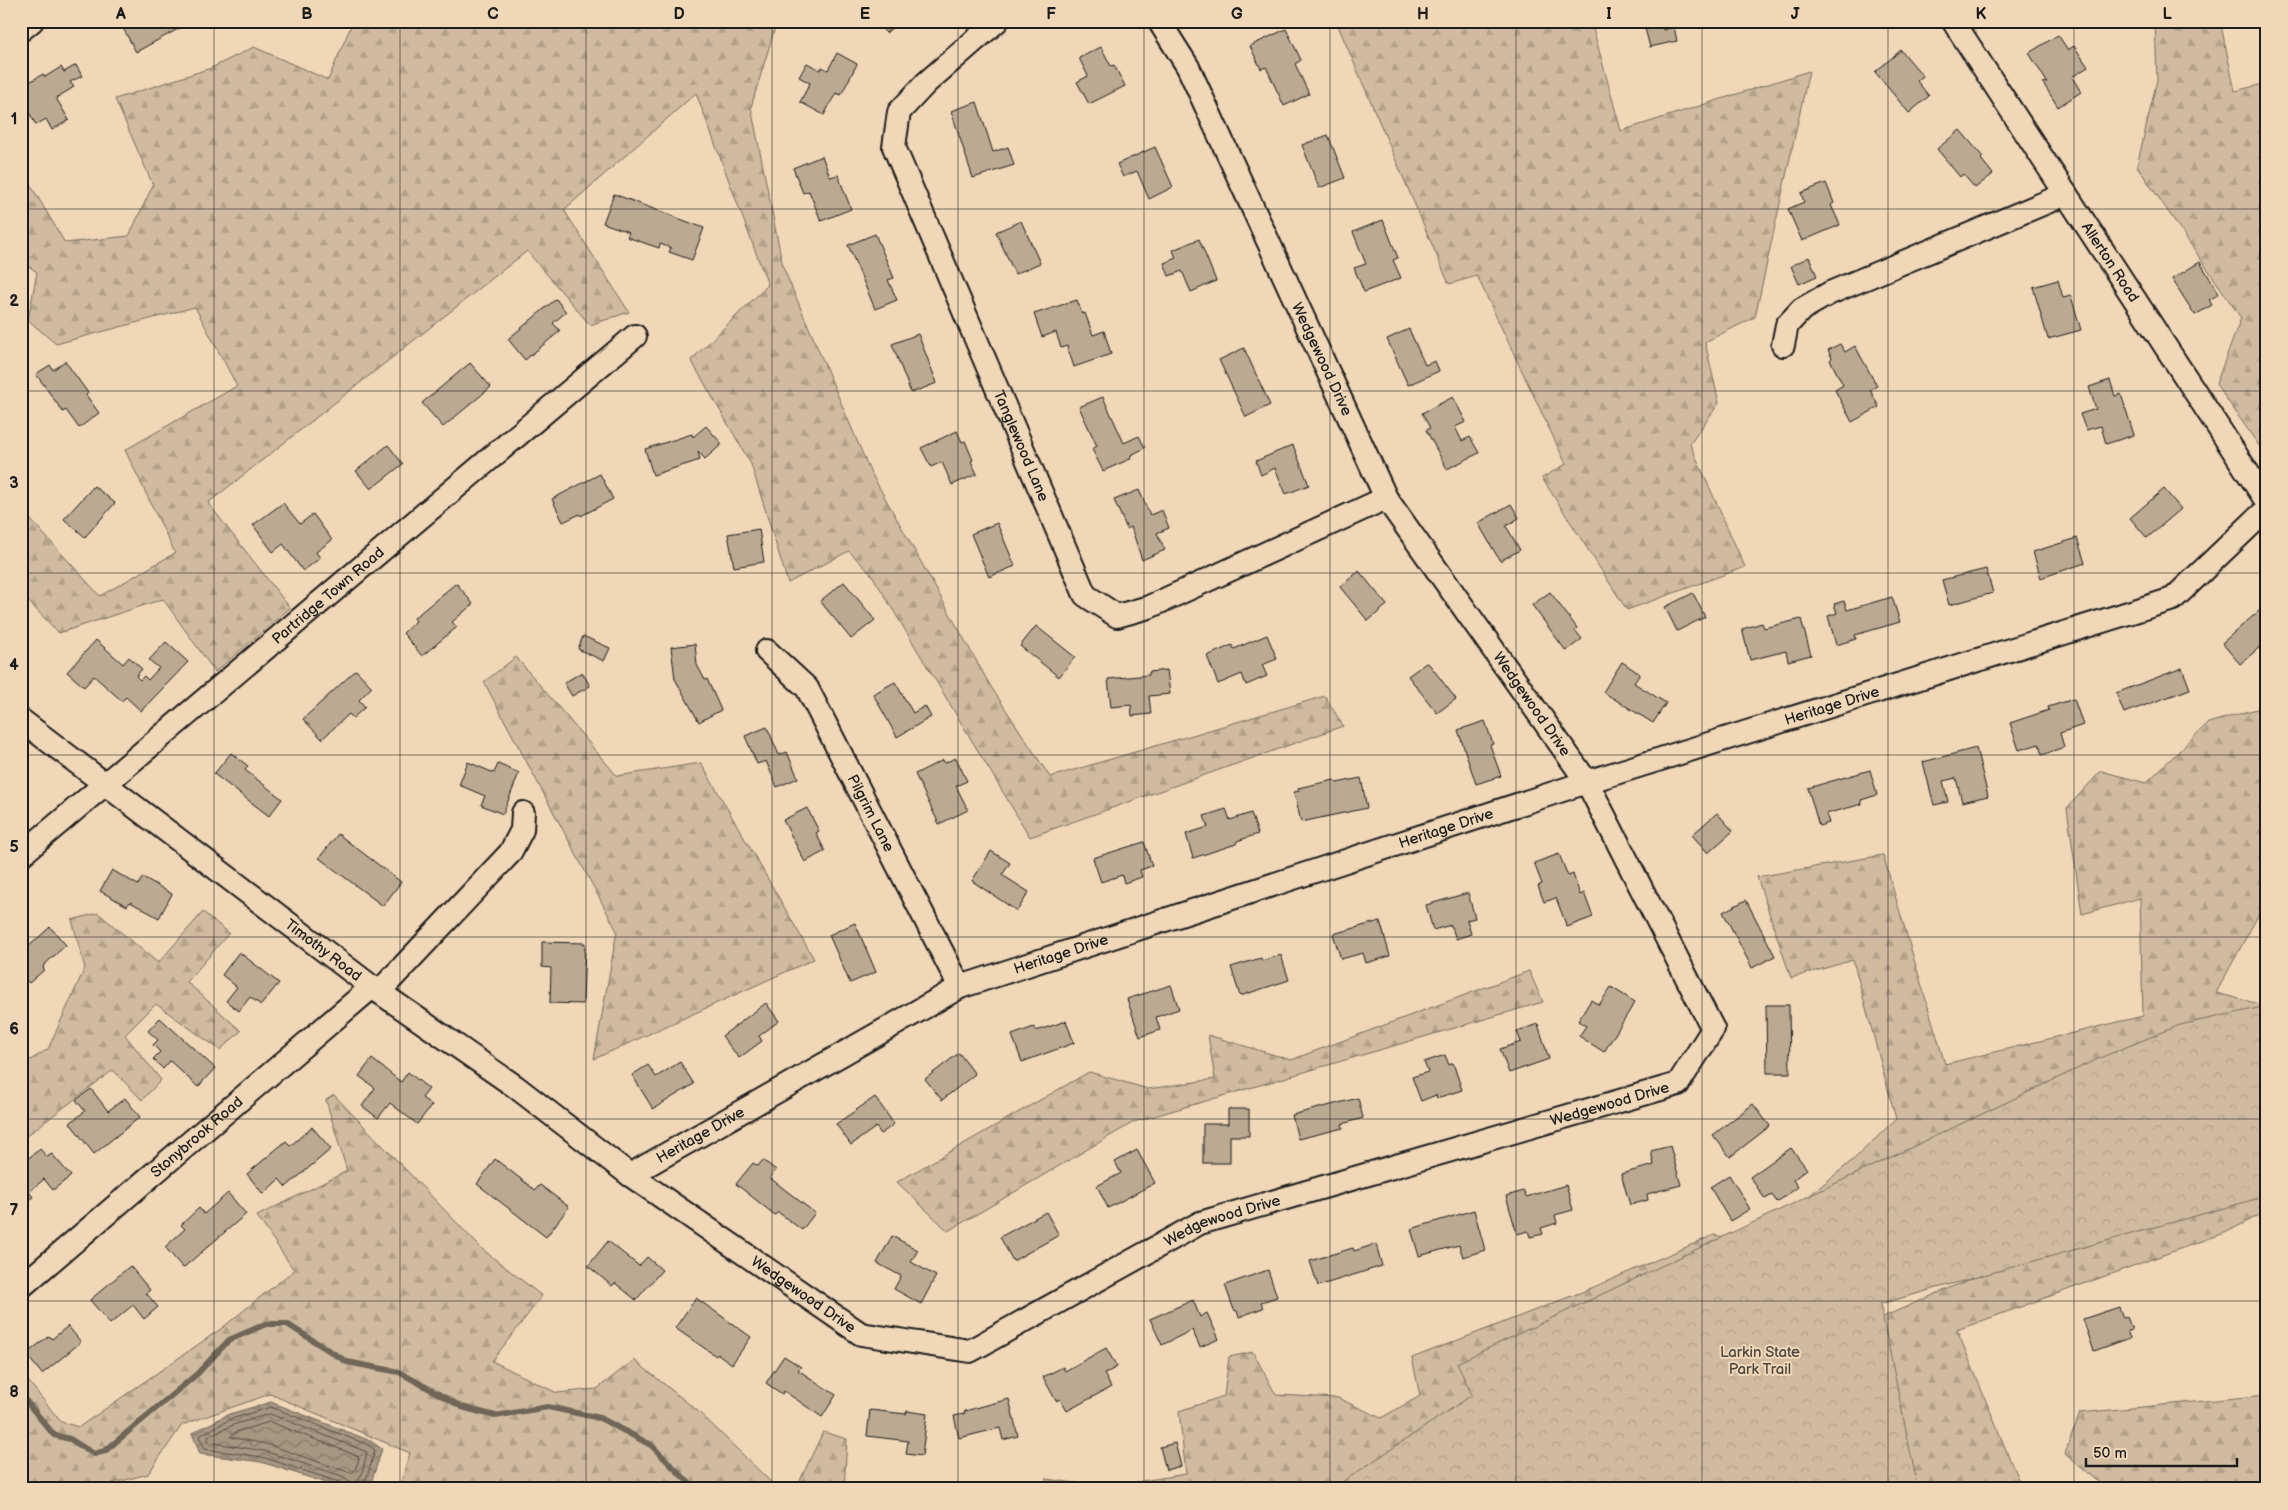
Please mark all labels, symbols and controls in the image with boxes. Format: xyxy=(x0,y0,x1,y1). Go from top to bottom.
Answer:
text: A xyxy=(115,5,126,24)
text: B xyxy=(301,5,313,24)
text: C xyxy=(487,5,499,24)
text: D xyxy=(673,5,685,24)
text: E xyxy=(860,5,870,24)
text: F xyxy=(1046,5,1056,24)
text: G xyxy=(1231,5,1243,24)
text: H xyxy=(1417,5,1429,24)
text: I xyxy=(1606,5,1612,24)
text: J xyxy=(1791,5,1800,24)
text: K xyxy=(1976,5,1987,24)
text: L xyxy=(2162,5,2172,24)
text: 1 xyxy=(11,110,17,129)
street label: Allerton Road xyxy=(2077,219,2143,306)
text: 2 xyxy=(9,292,19,311)
street label: Wedgewood Drive xyxy=(1287,300,1356,419)
street label: Tanglewood Lane xyxy=(989,387,1053,504)
text: 3 xyxy=(9,474,19,493)
street label: Partridge Town Road xyxy=(268,543,388,649)
street label: Wedgewood Drive xyxy=(1489,649,1575,760)
text: 4 xyxy=(9,656,19,675)
street label: Heritage Drive xyxy=(1782,682,1882,730)
street label: Pilgrim Lane xyxy=(843,771,898,855)
street label: Heritage Drive xyxy=(1396,804,1496,853)
text: 5 xyxy=(9,838,19,857)
street label: Timothy Road xyxy=(281,915,365,986)
street label: Heritage Drive xyxy=(1011,930,1111,979)
text: 6 xyxy=(9,1020,19,1039)
street label: Wedgewood Drive xyxy=(1548,1078,1672,1131)
street label: Stonybrook Road xyxy=(147,1093,247,1182)
street label: Heritage Drive xyxy=(653,1103,748,1168)
street label: Wedgewood Drive xyxy=(1161,1191,1283,1251)
text: 7 xyxy=(10,1201,19,1220)
street label: Wedgewood Drive xyxy=(747,1252,859,1338)
park label: Larkin State Park Trail xyxy=(1720,1343,1800,1379)
text: 8 xyxy=(9,1383,19,1402)
scale bar xyxy=(2086,1435,2237,1467)
text: 50 m xyxy=(2093,1444,2127,1463)

